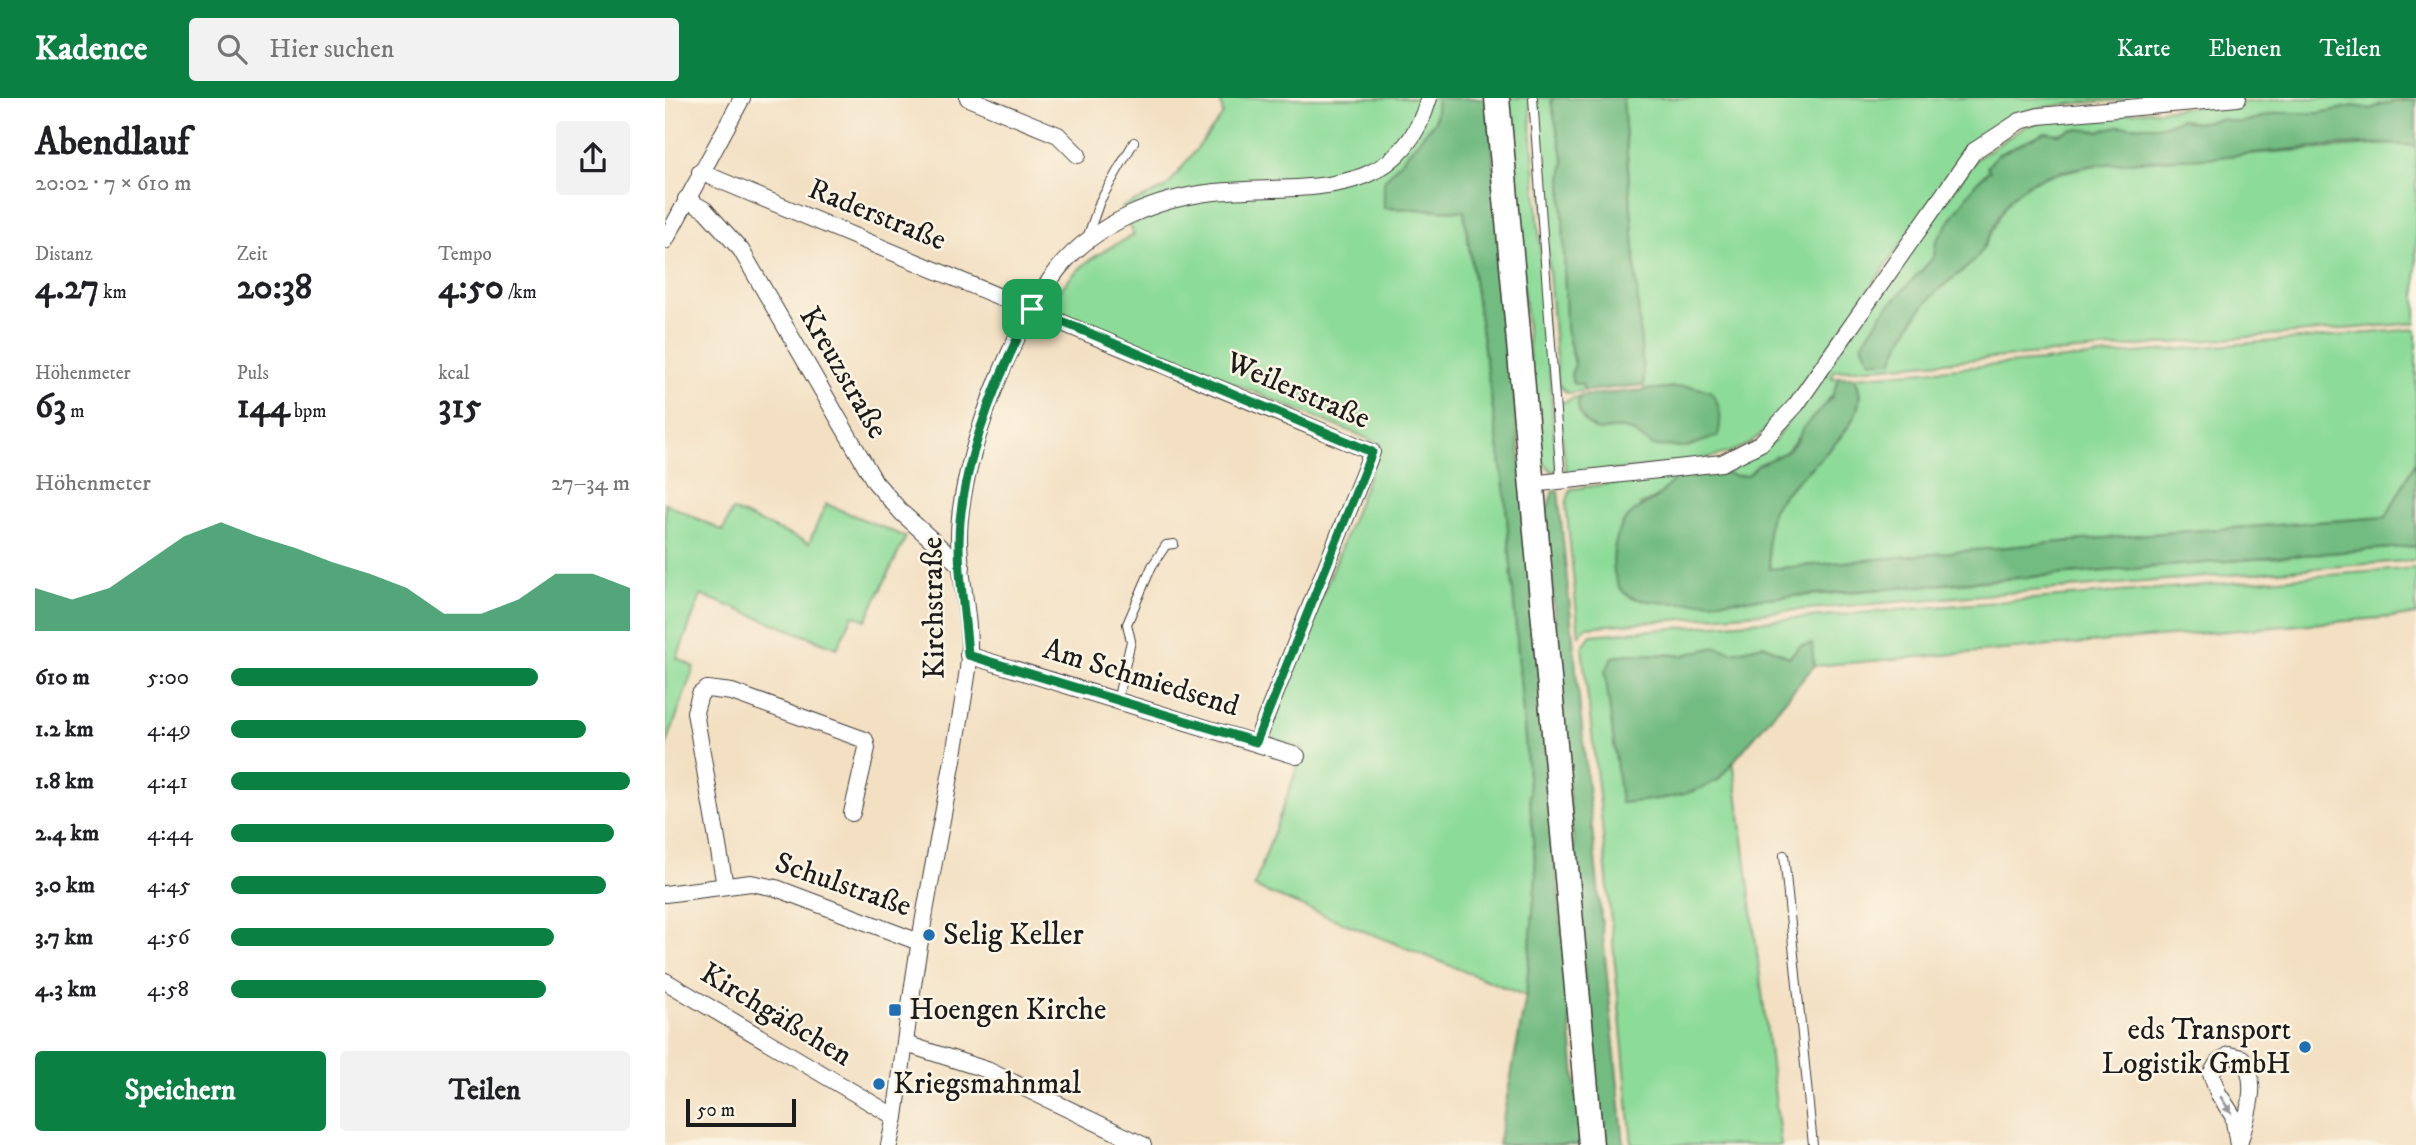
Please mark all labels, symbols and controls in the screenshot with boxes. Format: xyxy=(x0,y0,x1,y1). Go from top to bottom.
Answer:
search box xyxy=(189,18,679,81)
text: Kadence xyxy=(35,29,147,70)
icon: search xyxy=(213,30,251,68)
text: Hier suchen xyxy=(269,33,394,66)
text: Karte xyxy=(2117,34,2170,64)
text: Ebenen xyxy=(2208,34,2282,64)
text: Teilen xyxy=(2320,34,2381,64)
text: Abendlauf xyxy=(35,119,189,167)
button: share xyxy=(556,121,630,195)
text: 20:02 · 7 × 610 m xyxy=(35,169,192,198)
street label: Raderstraße xyxy=(803,171,951,259)
text: Distanz xyxy=(35,243,93,266)
text: Zeit xyxy=(237,243,268,266)
text: Tempo xyxy=(438,243,492,266)
text: 4.27 xyxy=(35,266,99,310)
text: 20:38 xyxy=(237,266,312,310)
text: 4:50 xyxy=(438,266,504,310)
pin xyxy=(1002,279,1062,339)
text: km xyxy=(99,281,127,304)
text: /km xyxy=(504,281,537,304)
icon: arrive xyxy=(1013,290,1051,328)
street label: Kreuzstraße xyxy=(790,300,896,446)
street label: Weilerstraße xyxy=(1220,344,1376,438)
text: Höhenmeter xyxy=(35,362,131,385)
text: Puls xyxy=(237,362,269,385)
text: kcal xyxy=(438,362,470,385)
text: 63 xyxy=(35,385,66,429)
text: 144 xyxy=(237,385,290,429)
text: 315 xyxy=(438,385,481,429)
text: m xyxy=(66,400,85,423)
text: bpm xyxy=(290,400,327,423)
text: Höhenmeter xyxy=(35,469,151,498)
text: 27–34 m xyxy=(551,469,630,498)
street label: Kirchstraße xyxy=(914,536,954,680)
street label: Am Schmiedsend xyxy=(1038,631,1244,725)
text: 610 m xyxy=(35,663,90,692)
text: 5:00 xyxy=(147,663,189,692)
text: 1.2 km xyxy=(35,715,94,744)
text: 4:49 xyxy=(147,715,191,744)
text: 1.8 km xyxy=(35,767,94,796)
text: 4:41 xyxy=(147,767,188,796)
text: 2.4 km xyxy=(35,819,99,848)
text: 4:44 xyxy=(147,819,193,848)
street label: Schulstraße xyxy=(770,844,916,926)
text: 3.0 km xyxy=(35,871,95,900)
text: 4:45 xyxy=(147,871,191,900)
place label: Selig Keller xyxy=(943,917,1084,954)
text: 3.7 km xyxy=(35,923,93,952)
text: 4:56 xyxy=(147,923,190,952)
marker: Selig Keller xyxy=(921,927,937,943)
street label: Kirchgäßchen xyxy=(693,955,859,1075)
text: 4.3 km xyxy=(35,975,96,1004)
text: 4:58 xyxy=(147,975,189,1004)
place label: Hoengen Kirche xyxy=(909,992,1106,1029)
marker: Hoengen Kirche xyxy=(887,1002,903,1018)
place label: eds Transport Logistik GmbH xyxy=(2102,1012,2291,1083)
marker: eds Transport Logistik GmbH xyxy=(2297,1039,2313,1055)
button: Speichern xyxy=(35,1051,326,1131)
button: Teilen xyxy=(340,1051,630,1131)
place label: Kriegsmahnmal xyxy=(893,1066,1081,1103)
marker: Kriegsmahnmal xyxy=(871,1076,887,1092)
one-way arrow xyxy=(2219,1095,2232,1114)
scale bar xyxy=(686,1096,796,1128)
text: 50 m xyxy=(697,1099,735,1122)

